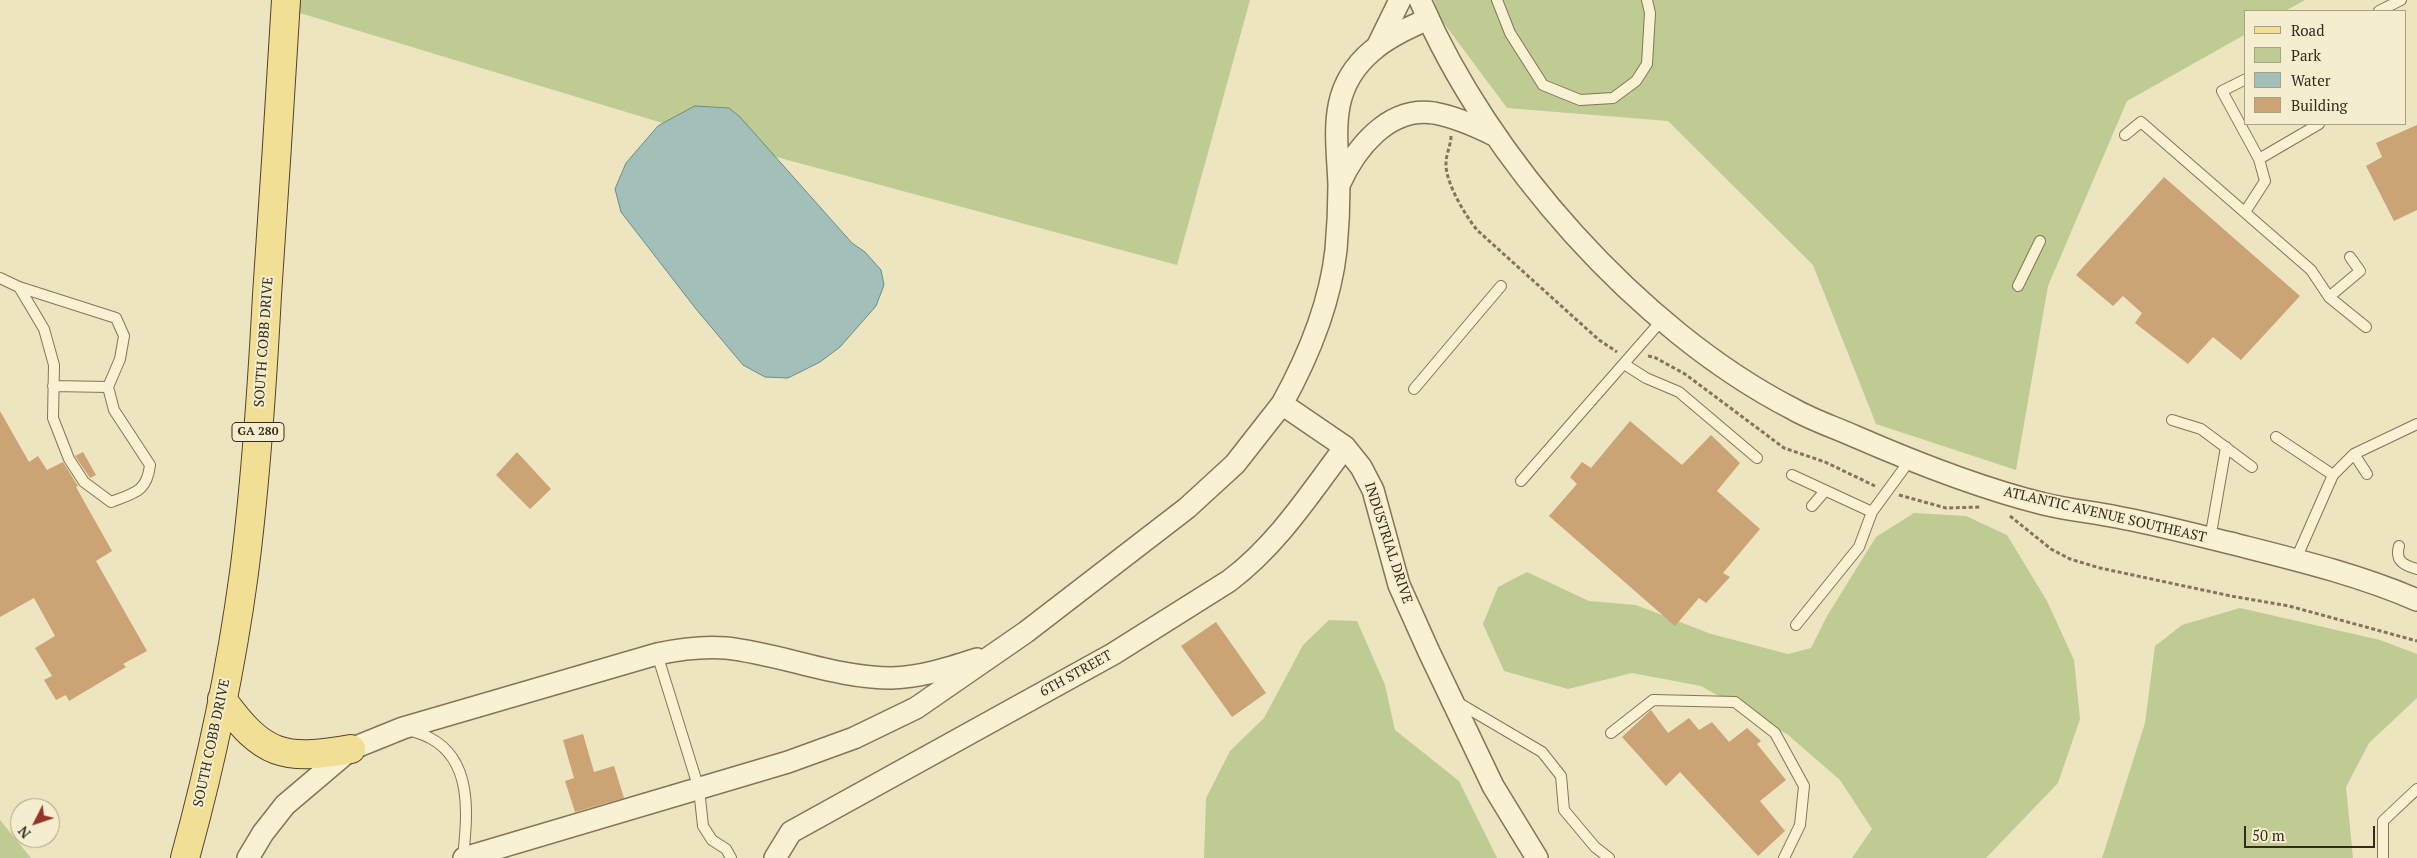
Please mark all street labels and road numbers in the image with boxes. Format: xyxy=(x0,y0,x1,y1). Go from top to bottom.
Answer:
street label: SOUTH COBB DRIVE xyxy=(251,276,277,408)
road number: GA 280 xyxy=(232,422,284,442)
street label: INDUSTRIAL DRIVE xyxy=(1360,480,1416,606)
street label: ATLANTIC AVENUE SOUTHEAST xyxy=(2002,483,2208,547)
street label: 6TH STREET xyxy=(1037,647,1115,701)
street label: SOUTH COBB DRIVE xyxy=(190,677,234,809)

